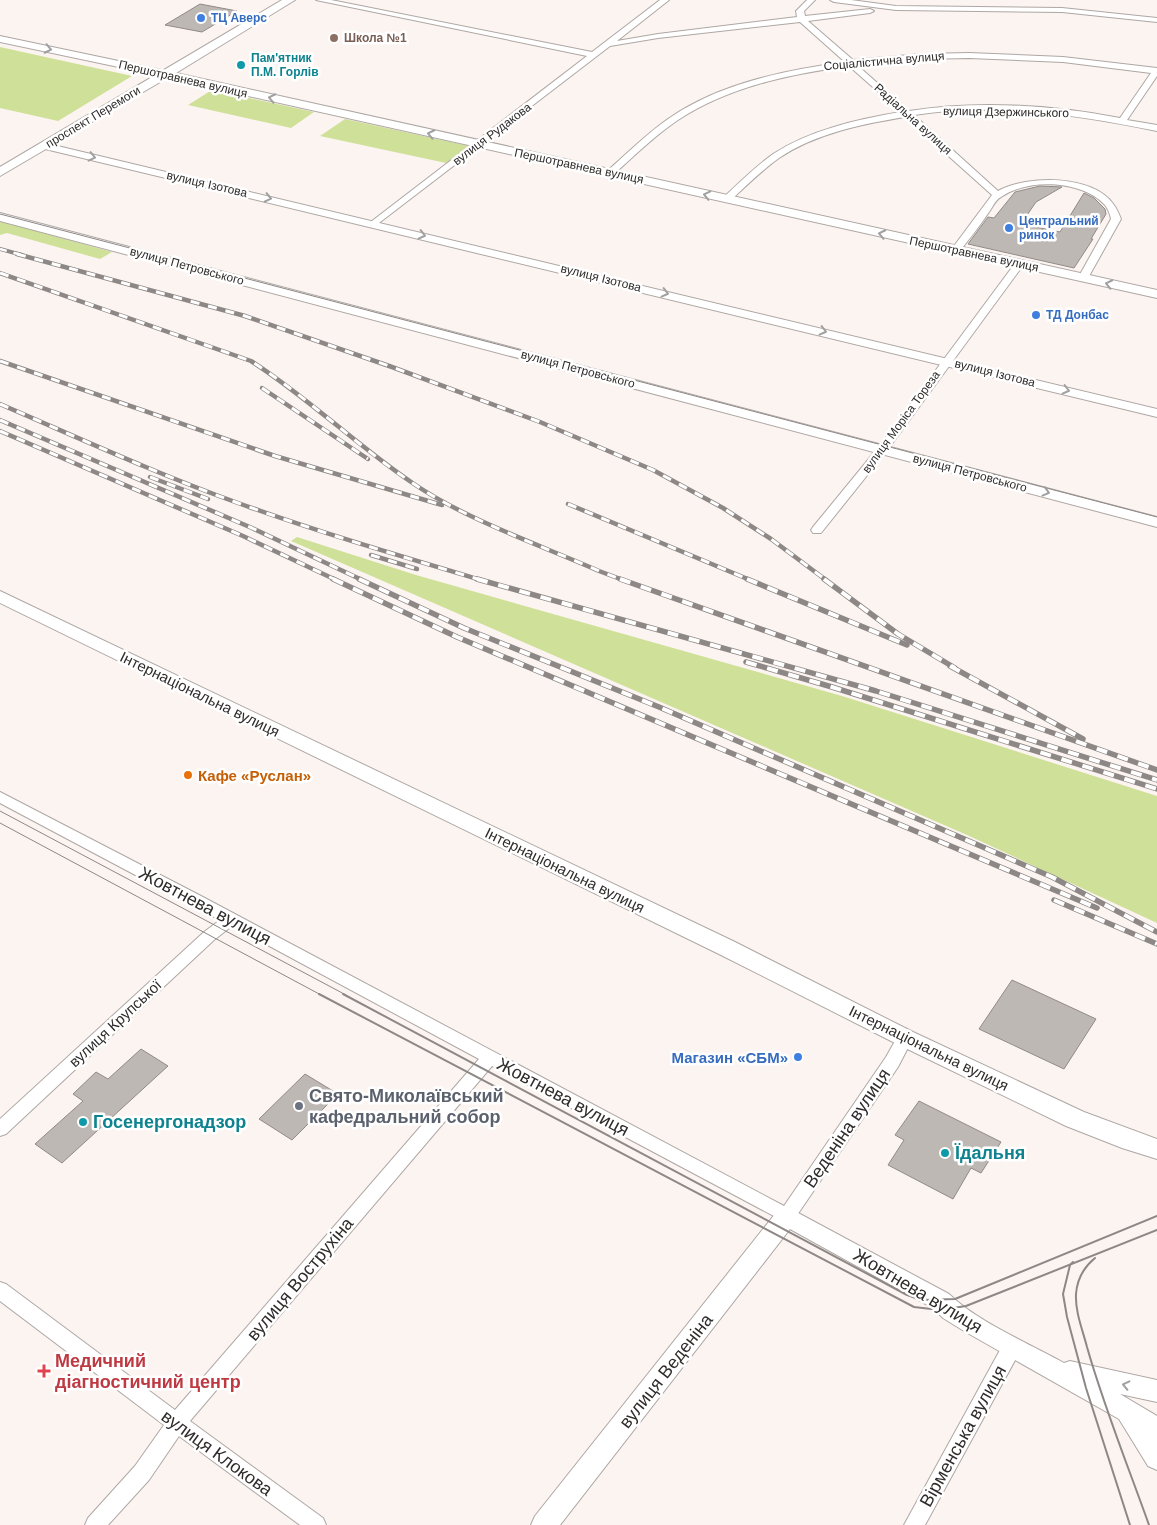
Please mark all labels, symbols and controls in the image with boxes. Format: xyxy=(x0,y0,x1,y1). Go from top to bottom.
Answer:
place label: ТЦ Аверс xyxy=(211,11,267,25)
marker: ТЦ Аверс xyxy=(195,12,207,24)
place label: Школа №1 xyxy=(344,31,407,45)
marker: Школа №1 xyxy=(328,32,340,44)
one-way arrow xyxy=(43,43,52,54)
street label: Соціалістична вулиця xyxy=(823,49,945,73)
place label: Пам'ятник П.М. Горлів xyxy=(251,51,319,79)
street label: Першотравнева вулиця xyxy=(117,57,249,101)
marker: Пам'ятник П.М. Горлів xyxy=(235,59,247,71)
street label: Радіальна вулиця xyxy=(871,81,955,157)
street label: проспект Перемоги xyxy=(43,83,143,151)
one-way arrow xyxy=(268,94,277,104)
street label: вулиця Рудакова xyxy=(450,100,534,168)
street label: вулиця Дзержинського xyxy=(943,104,1069,120)
one-way arrow xyxy=(426,129,435,139)
street label: Першотравнева вулиця xyxy=(513,145,645,187)
one-way arrow xyxy=(88,151,97,162)
street label: вулиця Ізотова xyxy=(165,168,249,200)
one-way arrow xyxy=(702,190,711,201)
one-way arrow xyxy=(263,192,272,203)
place label: Центральний ринок xyxy=(1019,214,1099,242)
marker: Центральний ринок xyxy=(1003,222,1015,234)
one-way arrow xyxy=(418,229,427,240)
one-way arrow xyxy=(878,229,887,240)
street label: Першотравнева вулиця xyxy=(908,233,1040,275)
street label: вулиця Петровського xyxy=(129,244,246,288)
street label: вулиця Ізотова xyxy=(559,261,643,295)
one-way arrow xyxy=(1105,279,1114,290)
one-way arrow xyxy=(661,287,670,298)
place label: ТД Донбас xyxy=(1046,308,1109,322)
marker: ТД Донбас xyxy=(1030,309,1042,321)
one-way arrow xyxy=(819,325,828,336)
street label: вулиця Петровського xyxy=(520,347,637,391)
street label: вулиця Ізотова xyxy=(953,356,1037,390)
street label: вулиця Моріса Тореза xyxy=(859,368,943,476)
one-way arrow xyxy=(1062,384,1071,395)
street label: вулиця Петровського xyxy=(912,451,1029,495)
one-way arrow xyxy=(1041,487,1049,497)
street label: Інтернаціональна вулиця xyxy=(117,648,283,740)
place label: Кафе «Руслан» xyxy=(198,767,311,784)
marker: Кафе «Руслан» xyxy=(182,769,194,781)
street label: Інтернаціональна вулиця xyxy=(482,824,648,916)
street label: Жовтнева вулиця xyxy=(136,863,274,949)
street label: вулиця Крупської xyxy=(65,975,165,1070)
street label: Інтернаціональна вулиця xyxy=(846,1002,1012,1094)
place label: Магазин «СБМ» xyxy=(672,1049,788,1066)
marker: Магазин «СБМ» xyxy=(792,1051,804,1063)
street label: Жовтнева вулиця xyxy=(494,1054,632,1140)
street label: Веденіна вулиця xyxy=(800,1065,894,1191)
place label: Свято-Миколаївський кафедральний собор xyxy=(309,1086,504,1127)
marker: Свято-Миколаївський кафедральний собор xyxy=(293,1100,305,1112)
place label: Госенергонадзор xyxy=(93,1112,246,1132)
marker: Госенергонадзор xyxy=(77,1116,89,1128)
place label: Їдальня xyxy=(954,1143,1025,1163)
marker: Їдальня xyxy=(939,1147,951,1159)
street label: вулиця Вострухіна xyxy=(243,1213,358,1345)
street label: Жовтнева вулиця xyxy=(850,1245,986,1337)
street label: вулиця Веденіна xyxy=(615,1309,717,1432)
place label: Медичний діагностичний центр xyxy=(55,1351,241,1392)
street label: Вірменська вулиця xyxy=(916,1362,1010,1510)
marker: Медичний діагностичний центр xyxy=(37,1364,51,1378)
one-way arrow xyxy=(1122,1380,1131,1391)
street label: вулиця Клокова xyxy=(158,1406,277,1500)

